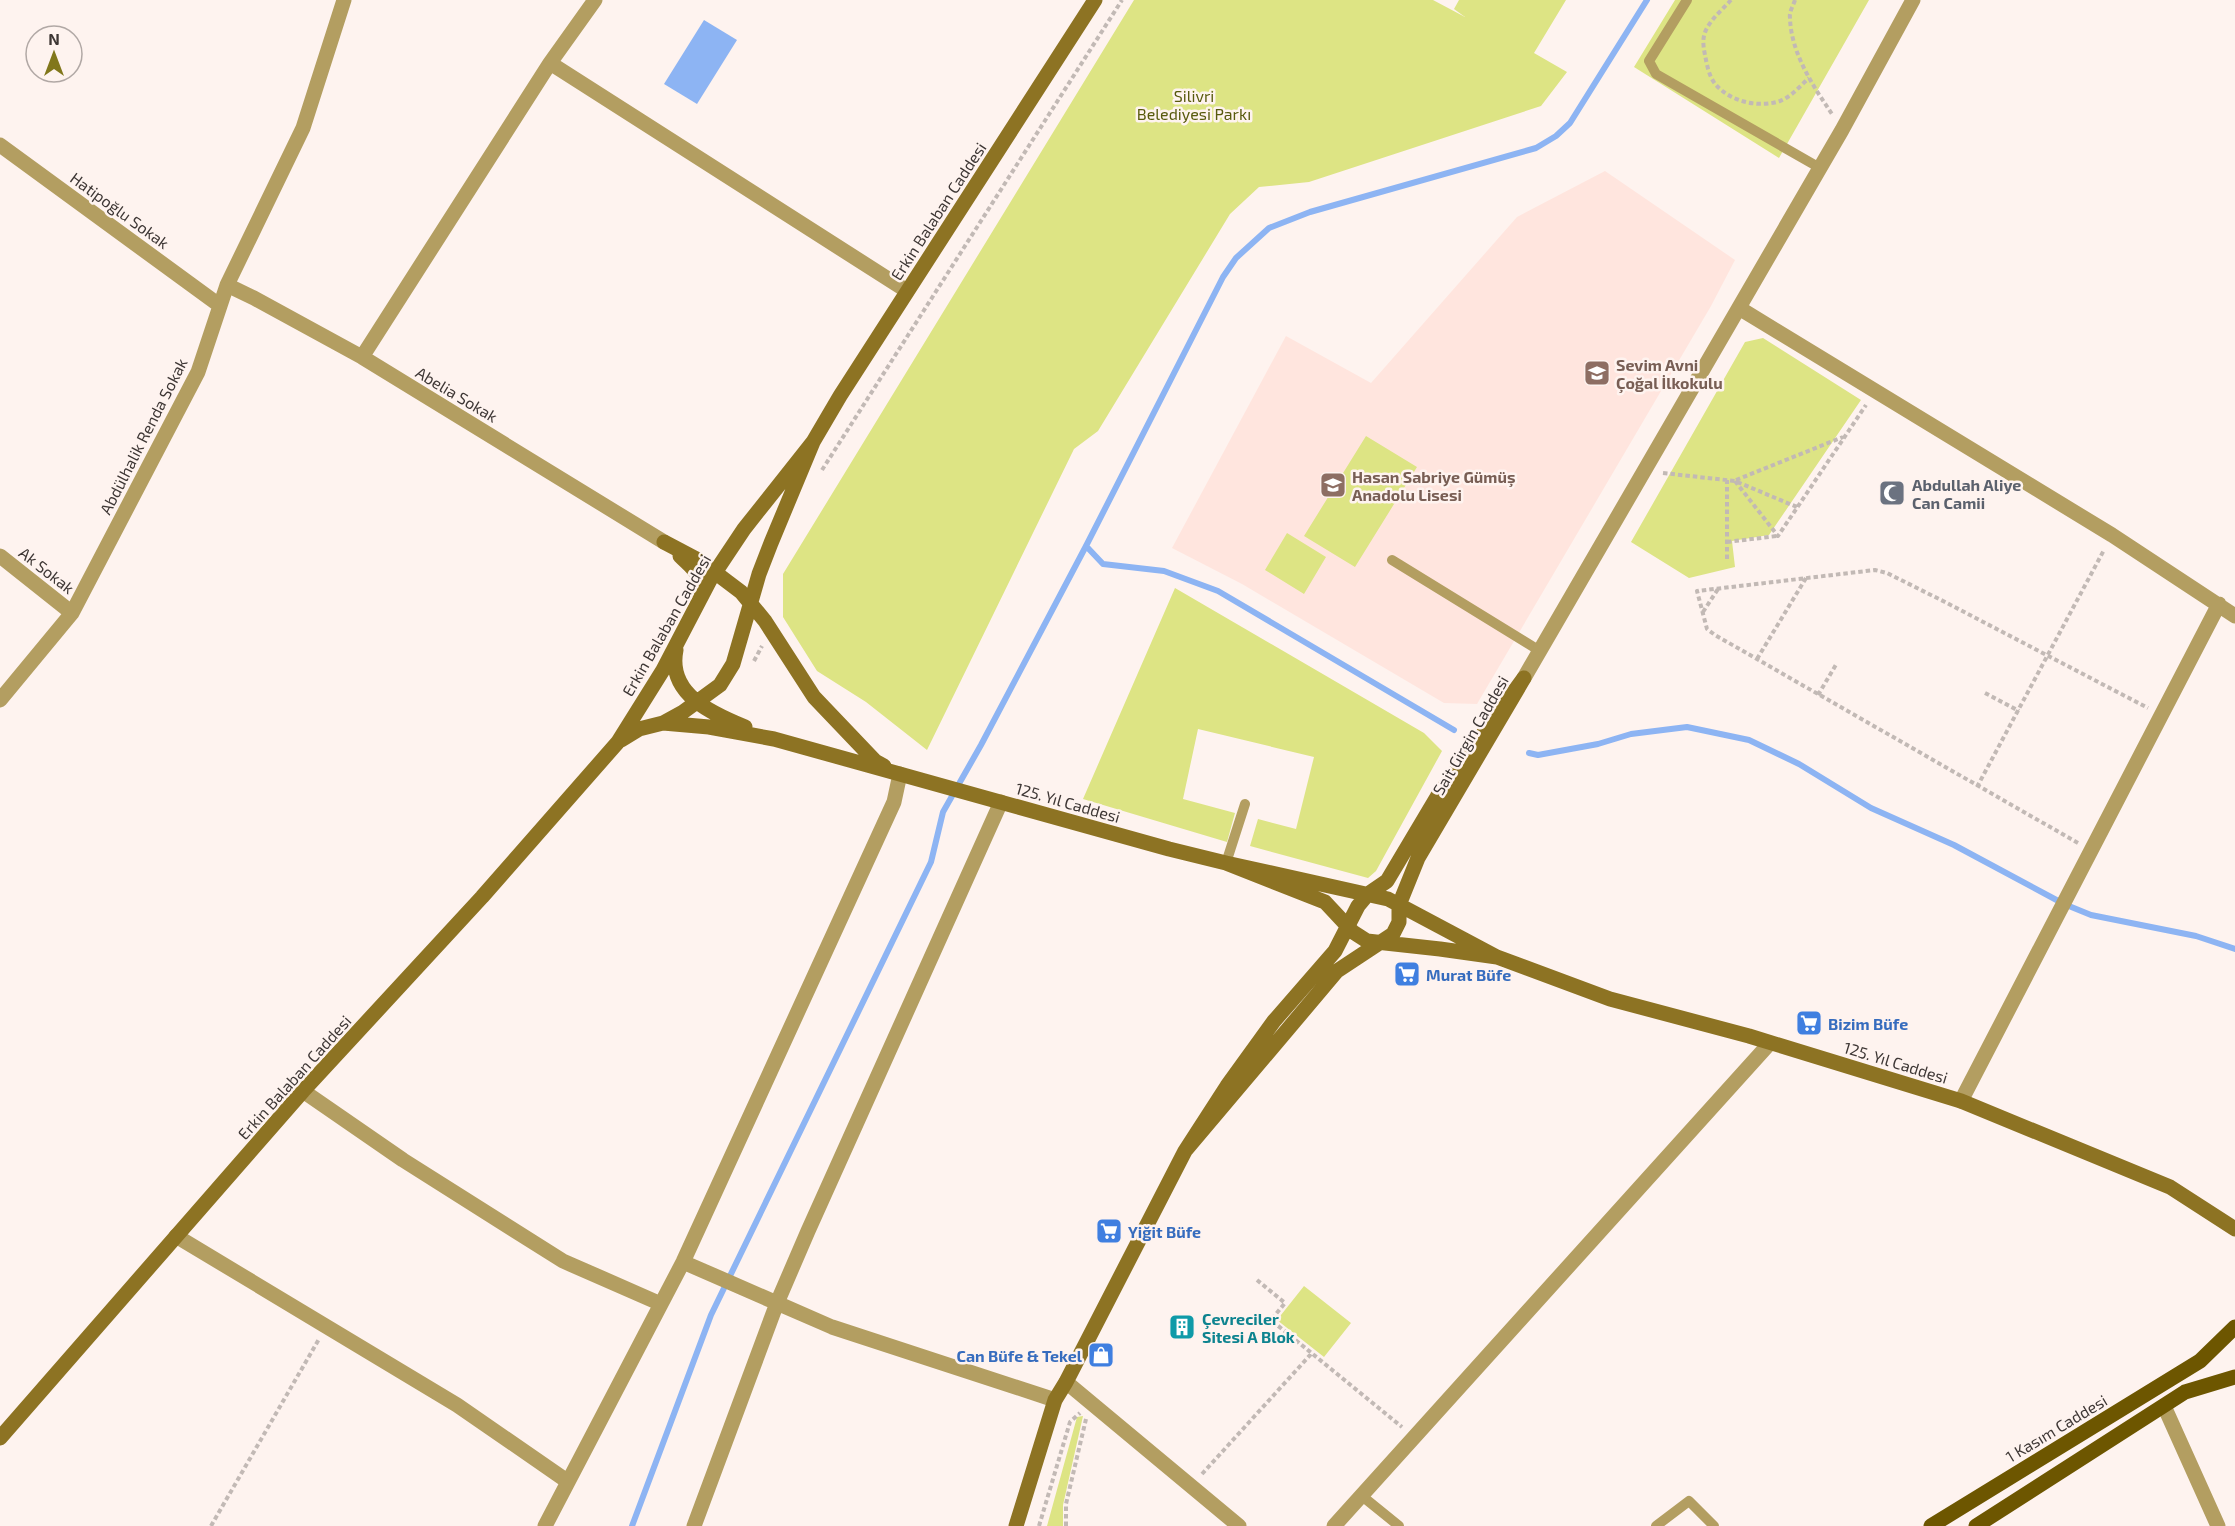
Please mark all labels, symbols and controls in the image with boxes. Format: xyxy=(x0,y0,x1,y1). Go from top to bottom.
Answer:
north arrow xyxy=(24,24,84,84)
text: N xyxy=(48,29,60,48)
park label: Silivri Belediyesi Parkı xyxy=(1137,86,1251,123)
street label: Erkin Balaban Caddesi xyxy=(886,139,990,283)
street label: Hatipoğlu Sokak xyxy=(67,168,173,252)
street label: Abdülhalik Renda Sokak xyxy=(95,355,191,517)
place label: Sevim Avni Çoğal İlkokulu xyxy=(1616,355,1723,394)
school or university icon: Sevim Avni Çoğal İlkokulu xyxy=(1582,358,1612,388)
street label: Abelia Sokak xyxy=(413,362,501,426)
place label: Hasan Sabriye Gümüş Anadolu Lisesi xyxy=(1352,467,1515,504)
school or university icon: Hasan Sabriye Gümüş Anadolu Lisesi xyxy=(1318,470,1348,500)
place label: Abdullah Aliye Can Camii xyxy=(1912,475,2021,512)
mosque icon: Abdullah Aliye Can Camii xyxy=(1877,478,1907,508)
street label: Ak Sokak xyxy=(16,543,78,597)
street label: Erkin Balaban Caddesi xyxy=(618,551,714,699)
street label: Sait Girgin Caddesi xyxy=(1428,672,1512,798)
street label: 125. Yıl Caddesi xyxy=(1014,778,1122,826)
supermarket icon: Murat Büfe xyxy=(1392,959,1422,989)
place label: Murat Büfe xyxy=(1426,965,1511,984)
supermarket icon: Bizim Büfe xyxy=(1794,1008,1824,1038)
street label: Erkin Balaban Caddesi xyxy=(233,1011,355,1143)
place label: Bizim Büfe xyxy=(1828,1014,1908,1033)
street label: 125. Yıl Caddesi xyxy=(1842,1037,1950,1087)
supermarket icon: Yiğit Büfe xyxy=(1094,1216,1124,1246)
place label: Yiğit Büfe xyxy=(1128,1222,1201,1241)
place label: Çevreciler Sitesi A Blok xyxy=(1202,1309,1295,1346)
building icon: Çevreciler Sitesi A Blok xyxy=(1167,1312,1197,1342)
shop icon: Can Büfe & Tekel xyxy=(1086,1340,1116,1370)
place label: Can Büfe & Tekel xyxy=(956,1346,1083,1365)
street label: 1 Kasım Caddesi xyxy=(2002,1390,2110,1466)

